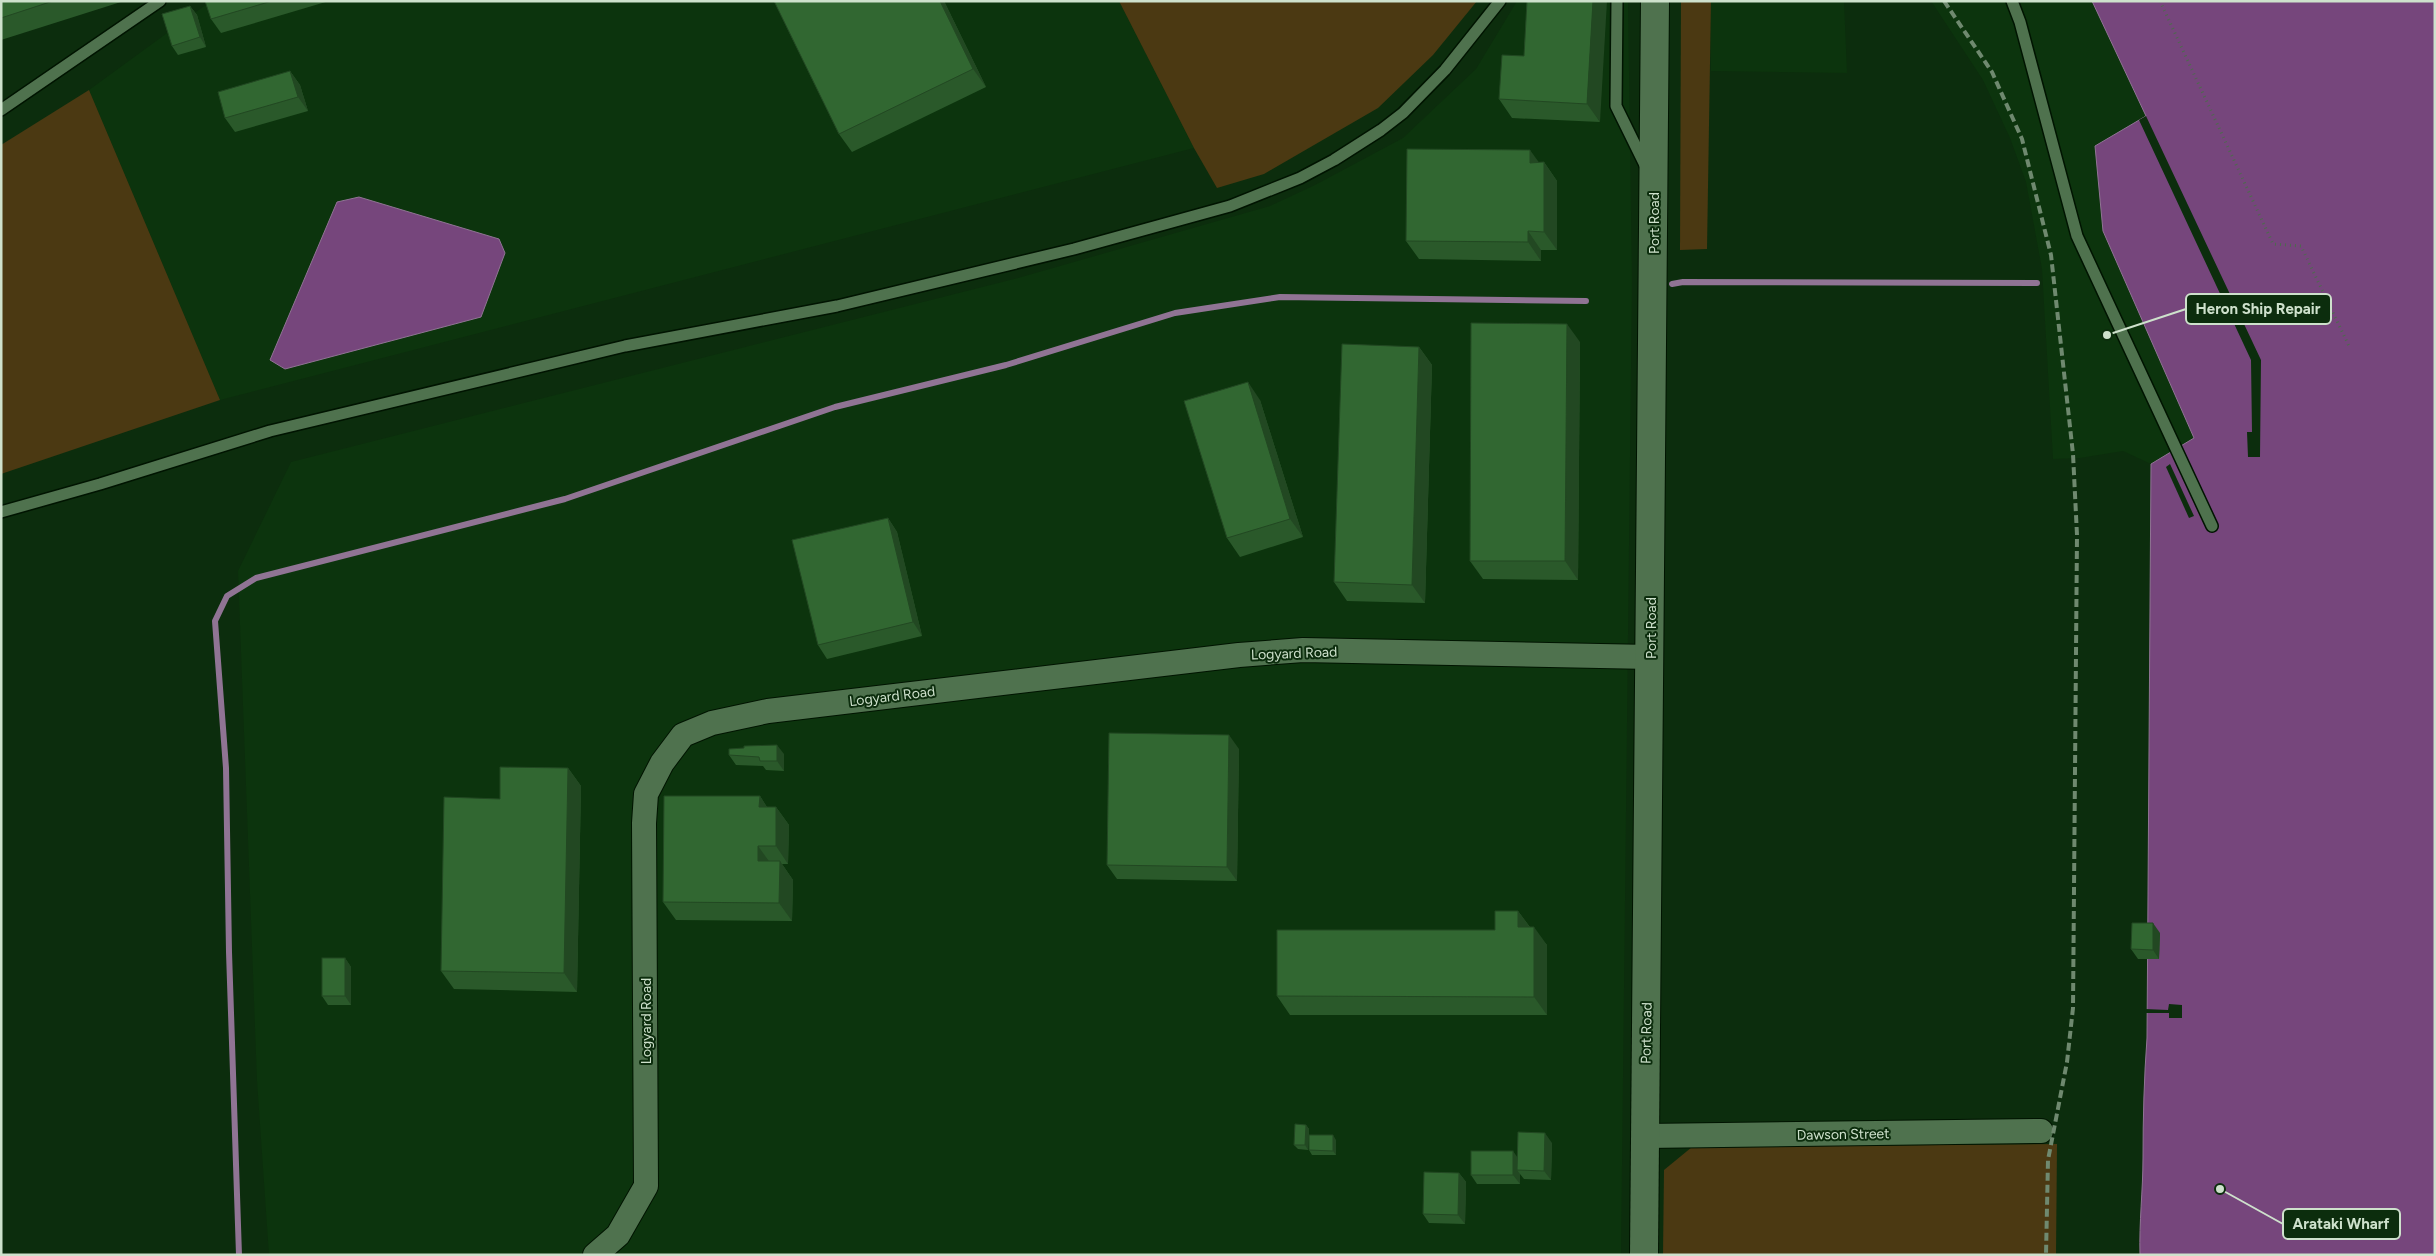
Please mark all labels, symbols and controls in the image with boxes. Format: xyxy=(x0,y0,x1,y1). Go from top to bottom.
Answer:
street label: Port Road xyxy=(1646,192,1663,254)
callout: Heron Ship Repair xyxy=(2186,294,2331,324)
text: Heron Ship Repair xyxy=(2196,300,2321,318)
street label: Port Road xyxy=(1643,597,1660,659)
street label: Logyard Road xyxy=(1250,643,1338,664)
street label: Logyard Road xyxy=(848,683,936,710)
street label: Logyard Road xyxy=(638,978,655,1064)
street label: Port Road xyxy=(1637,1002,1656,1064)
street label: Dawson Street xyxy=(1796,1125,1890,1144)
callout: Arataki Wharf xyxy=(2283,1209,2400,1239)
text: Arataki Wharf xyxy=(2293,1215,2389,1233)

